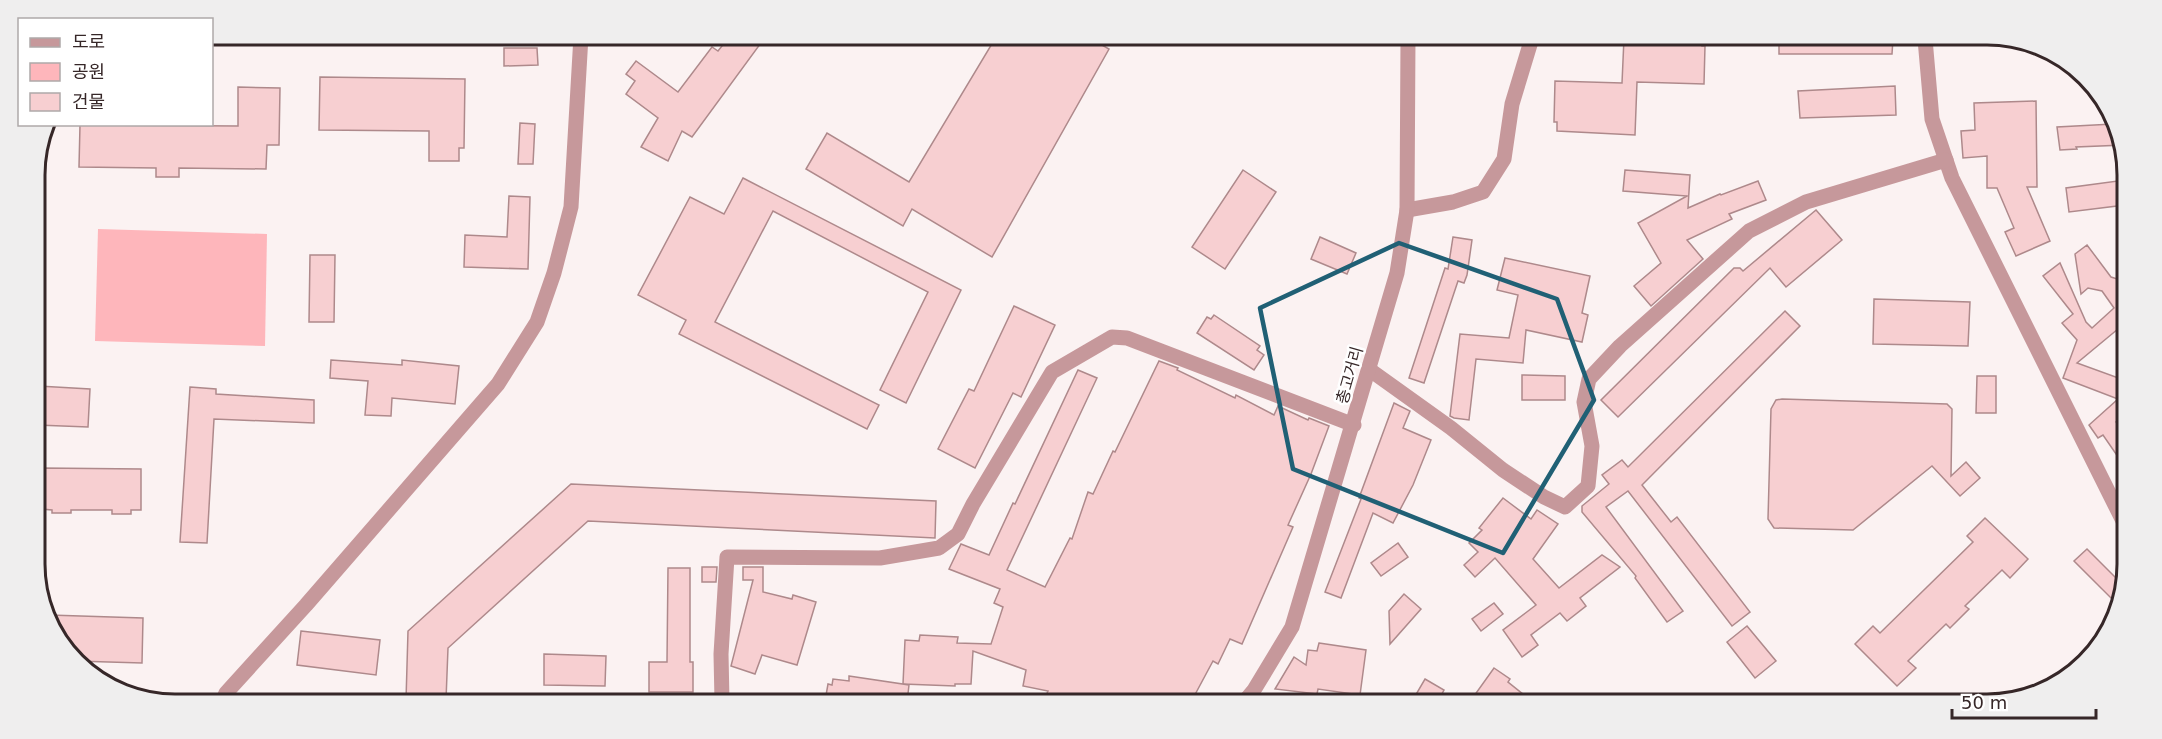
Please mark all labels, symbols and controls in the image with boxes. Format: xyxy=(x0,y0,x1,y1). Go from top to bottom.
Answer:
legend xyxy=(18,18,213,126)
text: 도로 xyxy=(72,31,105,52)
text: 공원 xyxy=(72,61,105,82)
text: 건물 xyxy=(72,91,105,112)
street label: 총고거리 xyxy=(1332,344,1367,406)
scale bar xyxy=(1952,682,2096,720)
text: 50 m xyxy=(1961,692,2007,713)

